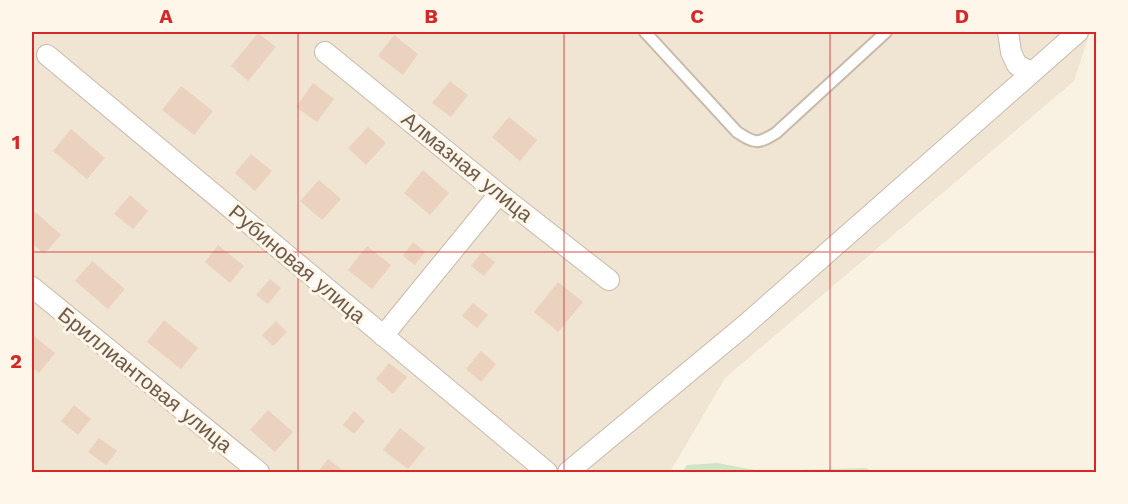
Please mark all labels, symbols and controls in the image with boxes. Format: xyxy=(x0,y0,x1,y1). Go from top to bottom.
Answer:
text: A xyxy=(159,4,173,28)
text: B xyxy=(424,4,438,28)
text: C xyxy=(690,4,704,28)
text: D xyxy=(955,4,969,28)
street label: Алмазная улица xyxy=(397,106,538,227)
text: 1 xyxy=(12,130,20,154)
street label: Рубиновая улица xyxy=(224,199,371,328)
street label: Бриллиантовая улица xyxy=(53,302,238,458)
text: 2 xyxy=(10,349,22,373)

